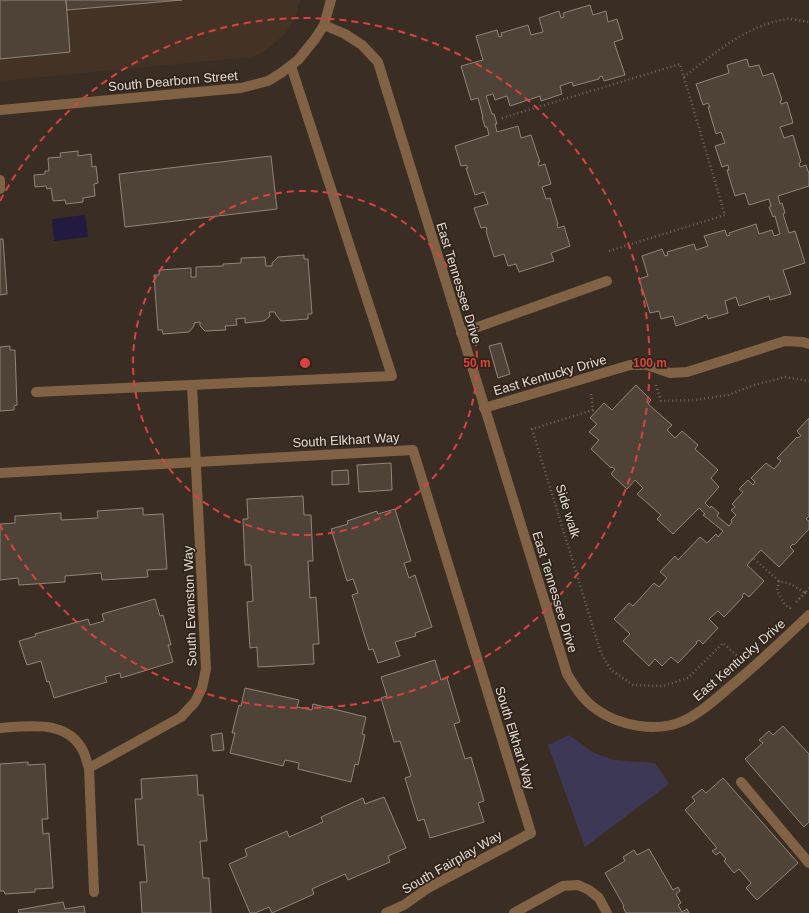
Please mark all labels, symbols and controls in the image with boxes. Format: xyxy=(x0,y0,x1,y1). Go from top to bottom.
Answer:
street label: South Dearborn Street xyxy=(108,68,239,94)
street label: East Tennessee Drive xyxy=(433,220,485,346)
street label: East Kentucky Drive xyxy=(492,352,608,398)
centre of rings xyxy=(298,356,312,370)
text: 50 m xyxy=(463,356,491,370)
text: 100 m xyxy=(633,356,667,370)
street label: South Elkhart Way xyxy=(292,430,400,450)
street label: Side walk xyxy=(553,482,583,540)
street label: East Tennessee Drive xyxy=(529,529,581,655)
street label: South Evanston Way xyxy=(180,545,200,667)
street label: East Kentucky Drive xyxy=(690,616,788,704)
street label: South Elkhart Way xyxy=(492,685,538,792)
street label: South Fairplay Way xyxy=(399,827,505,897)

